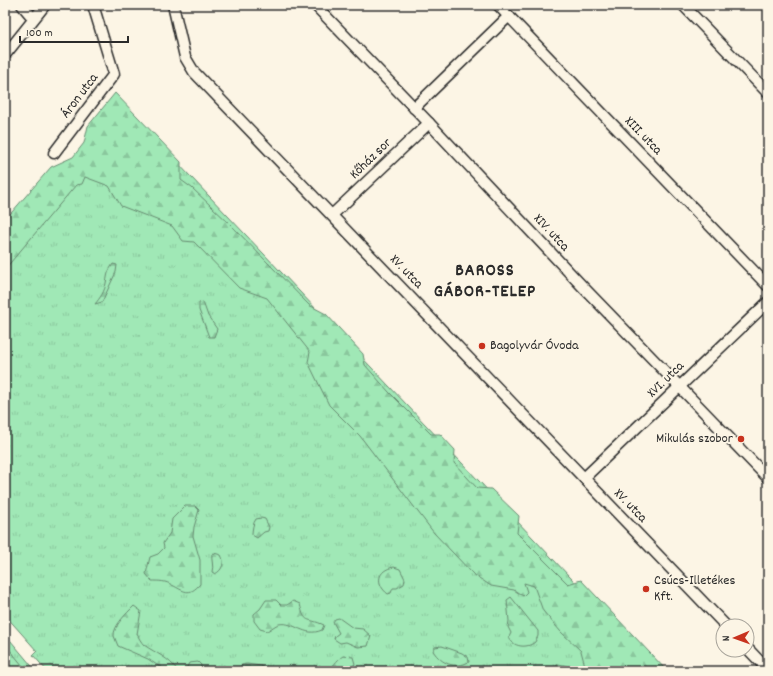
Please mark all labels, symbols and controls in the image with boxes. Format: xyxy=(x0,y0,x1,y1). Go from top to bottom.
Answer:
scale bar xyxy=(20,18,128,44)
text: 100 m xyxy=(26,25,53,42)
street label: Áron utca xyxy=(56,69,104,123)
street label: XIII. utca xyxy=(620,112,667,160)
street label: Kőház sor xyxy=(345,133,397,184)
street label: XIV. utca xyxy=(528,210,574,257)
street label: XV. utca xyxy=(385,250,428,294)
district label: BAROSS GÁBOR-TELEP xyxy=(434,259,536,305)
place label: Bagolyvár Óvoda xyxy=(490,336,579,356)
marker: Bagolyvár Óvoda xyxy=(477,341,487,351)
street label: XVI. utca xyxy=(643,357,689,403)
place label: Mikulás szobor xyxy=(656,429,734,449)
marker: Mikulás szobor xyxy=(736,434,746,444)
street label: XV. utca xyxy=(609,484,652,528)
place label: Csúcs-Illetékes Kft. xyxy=(654,571,735,607)
marker: Csúcs-Illetékes Kft. xyxy=(641,584,651,594)
north arrow xyxy=(715,618,755,658)
text: N xyxy=(719,635,735,641)

